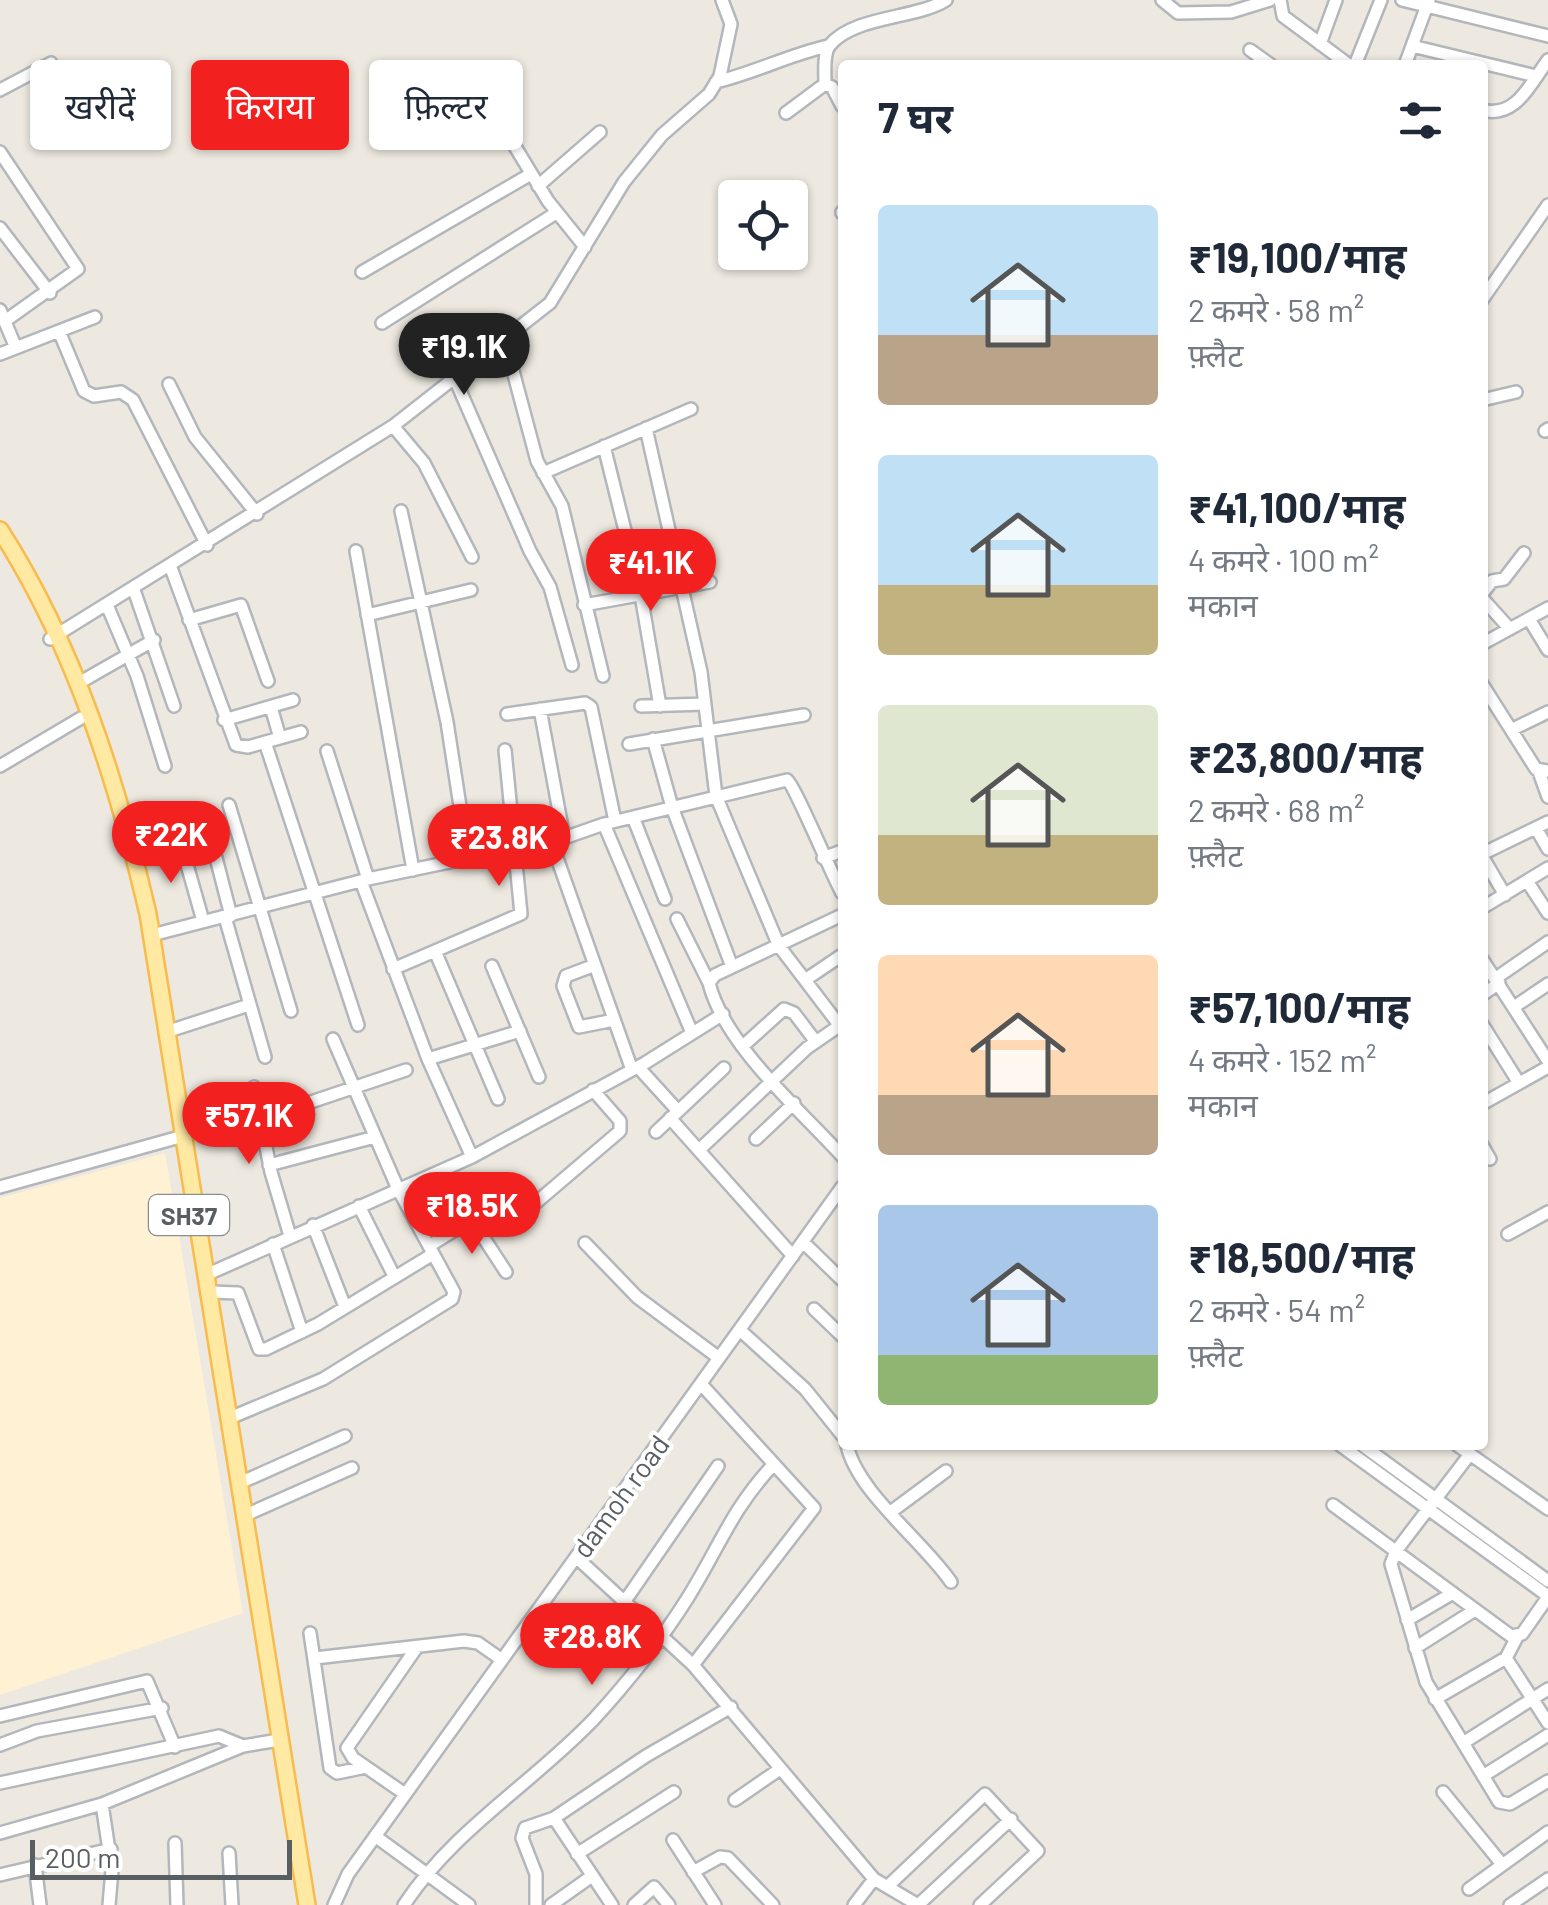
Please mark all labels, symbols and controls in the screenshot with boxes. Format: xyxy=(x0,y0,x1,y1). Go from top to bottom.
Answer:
chip: खरीदें xyxy=(30,60,171,150)
chip: किराया xyxy=(191,60,349,150)
chip: फ़िल्टर xyxy=(369,60,523,150)
text: 7 घर xyxy=(878,91,953,141)
icon: filters xyxy=(1393,93,1448,148)
map controls xyxy=(718,180,808,270)
button: locate xyxy=(718,180,808,270)
text: ₹19,100/माह xyxy=(1188,231,1406,281)
icon: home xyxy=(958,245,1078,365)
text: 2 कमरे · 58 m² xyxy=(1188,290,1364,328)
pin: ₹19.1K xyxy=(383,313,545,398)
text: ₹19.1K xyxy=(421,326,507,364)
text: फ़्लैट xyxy=(1188,335,1243,373)
text: ₹41,100/माह xyxy=(1188,481,1406,531)
icon: home xyxy=(958,495,1078,615)
pin: ₹41.1K xyxy=(570,529,732,614)
text: 4 कमरे · 100 m² xyxy=(1188,540,1379,578)
text: ₹41.1K xyxy=(608,542,694,580)
text: मकान xyxy=(1188,585,1258,623)
text: ₹23,800/माह xyxy=(1188,731,1423,781)
icon: home xyxy=(958,745,1078,865)
text: 2 कमरे · 68 m² xyxy=(1188,790,1364,828)
pin: ₹22K xyxy=(112,801,230,886)
pin: ₹23.8K xyxy=(418,804,580,889)
text: ₹22K xyxy=(134,814,208,852)
text: ₹23.8K xyxy=(449,817,549,855)
text: फ़्लैट xyxy=(1188,835,1243,873)
text: ₹57,100/माह xyxy=(1188,981,1410,1031)
icon: home xyxy=(958,995,1078,1115)
text: 4 कमरे · 152 m² xyxy=(1188,1040,1376,1078)
pin: ₹57.1K xyxy=(168,1082,330,1167)
text: मकान xyxy=(1188,1085,1258,1123)
text: ₹57.1K xyxy=(204,1095,294,1133)
pin: ₹18.5K xyxy=(391,1172,553,1257)
text: ₹18.5K xyxy=(426,1185,518,1223)
road number: SH37 xyxy=(149,1195,229,1235)
text: ₹18,500/माह xyxy=(1188,1231,1415,1281)
icon: home xyxy=(958,1245,1078,1365)
text: 2 कमरे · 54 m² xyxy=(1188,1290,1365,1328)
text: फ़्लैट xyxy=(1188,1335,1243,1373)
street label: damoh road xyxy=(564,1428,676,1564)
pin: ₹28.8K xyxy=(511,1603,673,1688)
text: ₹28.8K xyxy=(542,1616,642,1654)
scale bar xyxy=(30,1835,292,1880)
text: 200 m xyxy=(45,1840,120,1874)

